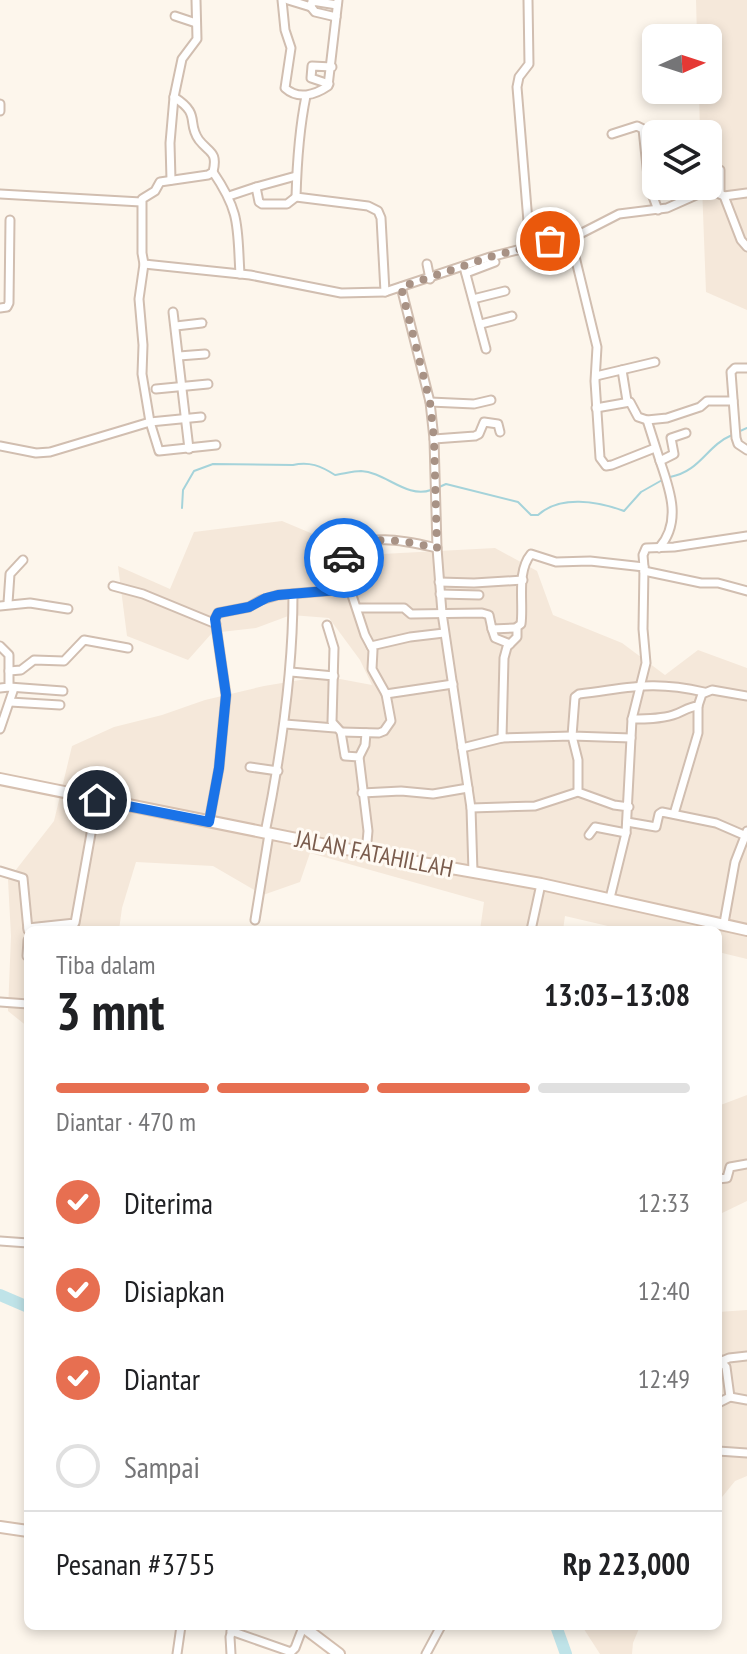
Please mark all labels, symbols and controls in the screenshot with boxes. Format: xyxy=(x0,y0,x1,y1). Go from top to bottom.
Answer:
north arrow xyxy=(642,24,722,104)
map controls xyxy=(642,24,722,200)
button: layers xyxy=(642,120,722,200)
pin xyxy=(516,207,584,275)
icon: bag xyxy=(528,219,572,263)
courier xyxy=(304,518,384,598)
icon: car xyxy=(322,536,366,580)
pin xyxy=(63,766,131,834)
icon: home xyxy=(75,778,119,822)
street label: JALAN FATAHILLAH xyxy=(292,823,456,884)
text: Tiba dalam xyxy=(56,948,156,981)
text: 13:03–13:08 xyxy=(544,975,690,1014)
text: 3 mnt xyxy=(56,977,164,1044)
text: Diantar · 470 m xyxy=(56,1105,196,1138)
icon: check xyxy=(56,1180,100,1224)
text: Diterima xyxy=(124,1183,213,1222)
text: 12:33 xyxy=(638,1186,690,1219)
icon: check xyxy=(56,1268,100,1312)
text: Disiapkan xyxy=(124,1271,225,1310)
text: 12:40 xyxy=(638,1274,690,1307)
icon: check xyxy=(56,1356,100,1400)
text: Diantar xyxy=(124,1359,200,1398)
text: 12:49 xyxy=(638,1362,690,1395)
text: Sampai xyxy=(124,1447,200,1486)
text: Pesanan #3755 xyxy=(56,1544,215,1583)
text: Rp 223,000 xyxy=(563,1544,690,1583)

